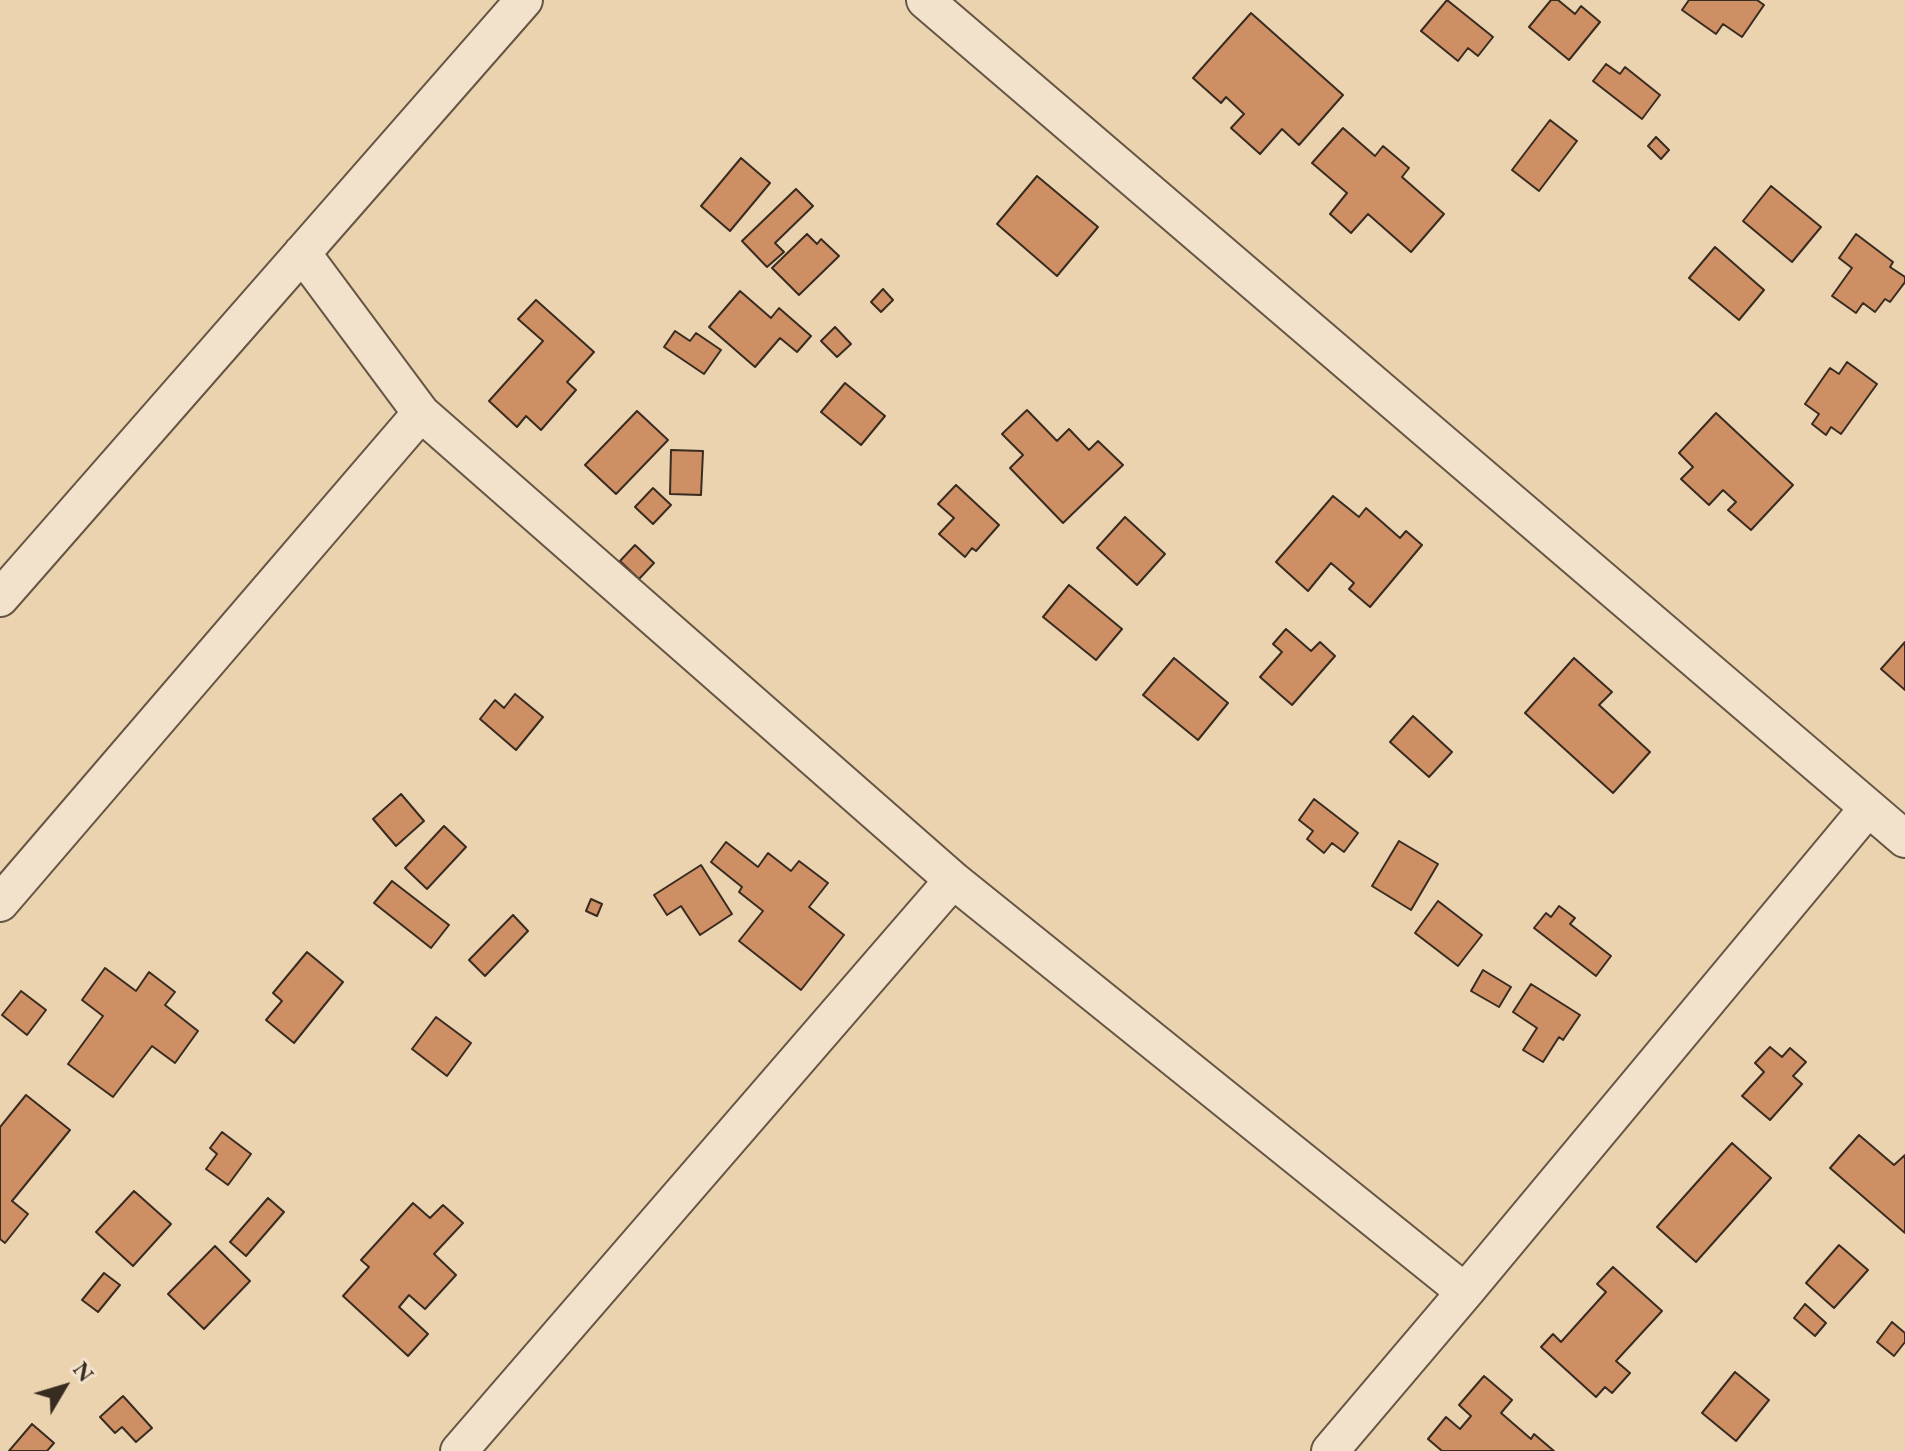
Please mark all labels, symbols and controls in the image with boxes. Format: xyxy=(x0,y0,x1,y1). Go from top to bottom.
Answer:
north arrow xyxy=(24,1347,104,1427)
text: N xyxy=(66,1356,100,1388)

